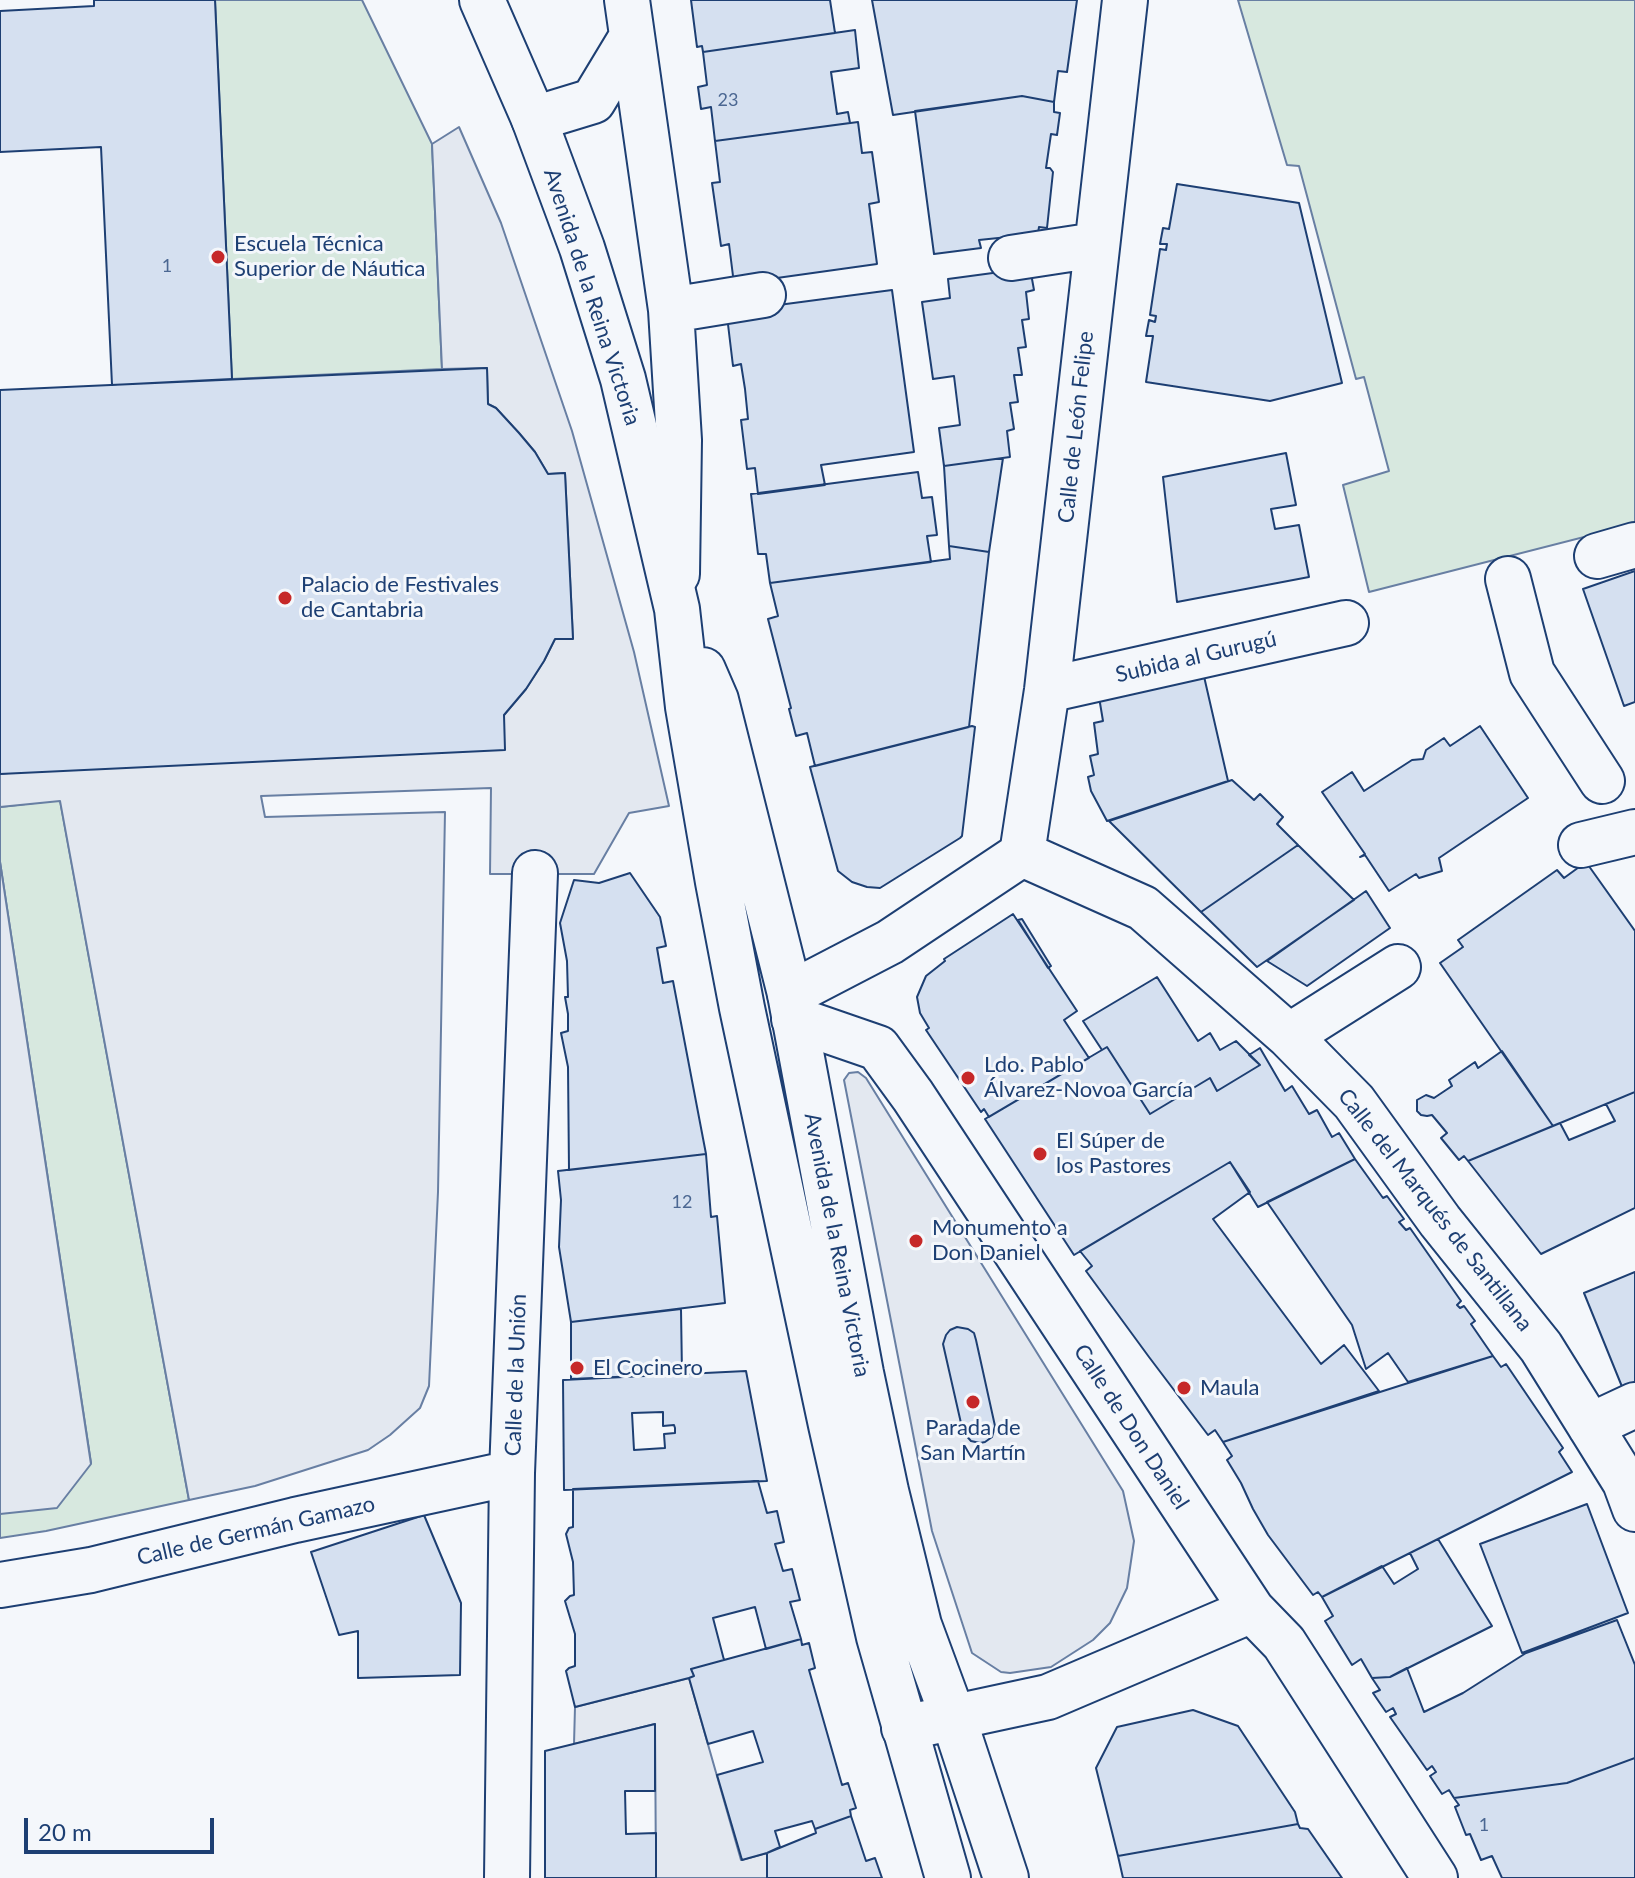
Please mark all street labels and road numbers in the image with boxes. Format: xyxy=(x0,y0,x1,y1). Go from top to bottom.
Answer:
street label: Avenida de la Reina Victoria xyxy=(538,165,646,429)
street label: Calle de León Felipe xyxy=(1053,330,1099,524)
street label: Subida al Gurugú xyxy=(1113,626,1279,688)
street label: Calle del Marqués de Santillana xyxy=(1332,1083,1538,1337)
street label: Avenida de la Reina Victoria xyxy=(798,1111,876,1379)
street label: Calle de la Unión xyxy=(500,1293,532,1457)
street label: Calle de Don Daniel xyxy=(1068,1339,1194,1515)
street label: Calle de Germán Gamazo xyxy=(134,1491,378,1571)

